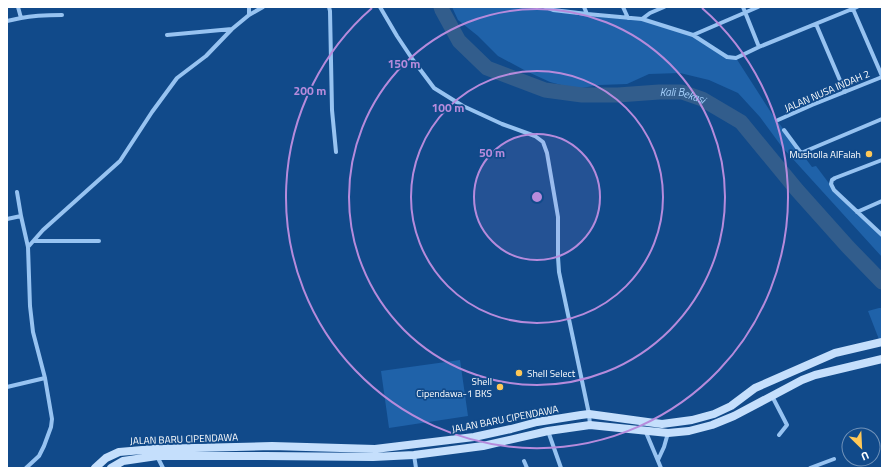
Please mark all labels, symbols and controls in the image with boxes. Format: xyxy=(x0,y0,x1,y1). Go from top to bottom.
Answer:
text: 150 m xyxy=(388,54,420,73)
street label: JALAN NUSA INDAH 2 xyxy=(782,66,872,116)
text: 200 m xyxy=(294,81,326,100)
water label: Kali Bekasi xyxy=(660,84,710,108)
text: 100 m xyxy=(432,98,464,117)
text: 50 m xyxy=(479,143,505,162)
place label: Musholla AlFalah xyxy=(789,147,861,162)
marker: Musholla AlFalah xyxy=(864,149,874,159)
centre of rings xyxy=(530,190,544,204)
place label: Shell Select xyxy=(527,366,576,381)
marker: Shell Select xyxy=(514,368,524,378)
place label: Shell Cipendawa-1 BKS xyxy=(416,374,492,401)
marker: Shell Cipendawa-1 BKS xyxy=(495,382,505,392)
street label: JALAN BARU CIPENDAWA xyxy=(450,401,560,437)
north arrow xyxy=(841,427,881,467)
street label: JALAN BARU CIPENDAWA xyxy=(130,430,238,448)
text: U xyxy=(859,447,872,465)

